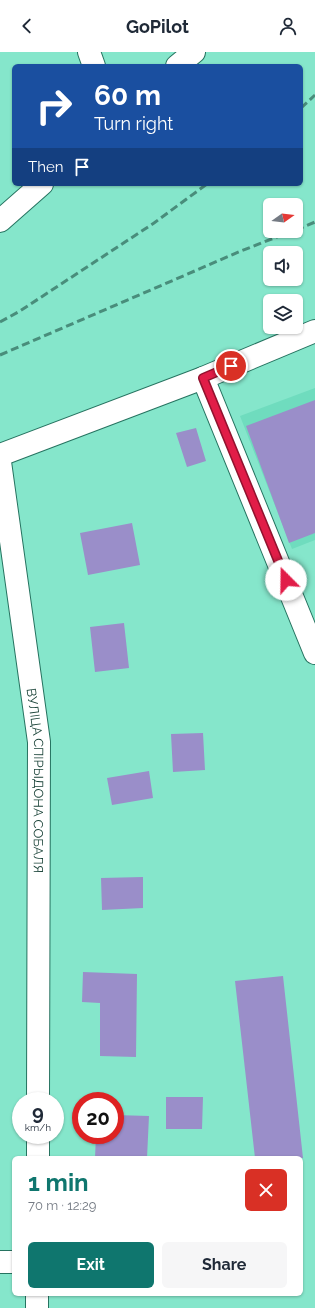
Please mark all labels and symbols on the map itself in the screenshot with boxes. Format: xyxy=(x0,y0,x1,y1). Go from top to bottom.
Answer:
north arrow xyxy=(263,198,303,238)
pin xyxy=(214,349,248,383)
position arrow xyxy=(265,559,307,601)
street label: ВУЛІЦА СПІРЫДОНА СОБАЛЯ xyxy=(24,687,47,873)
speed limit sign: 20 xyxy=(72,1092,124,1144)

